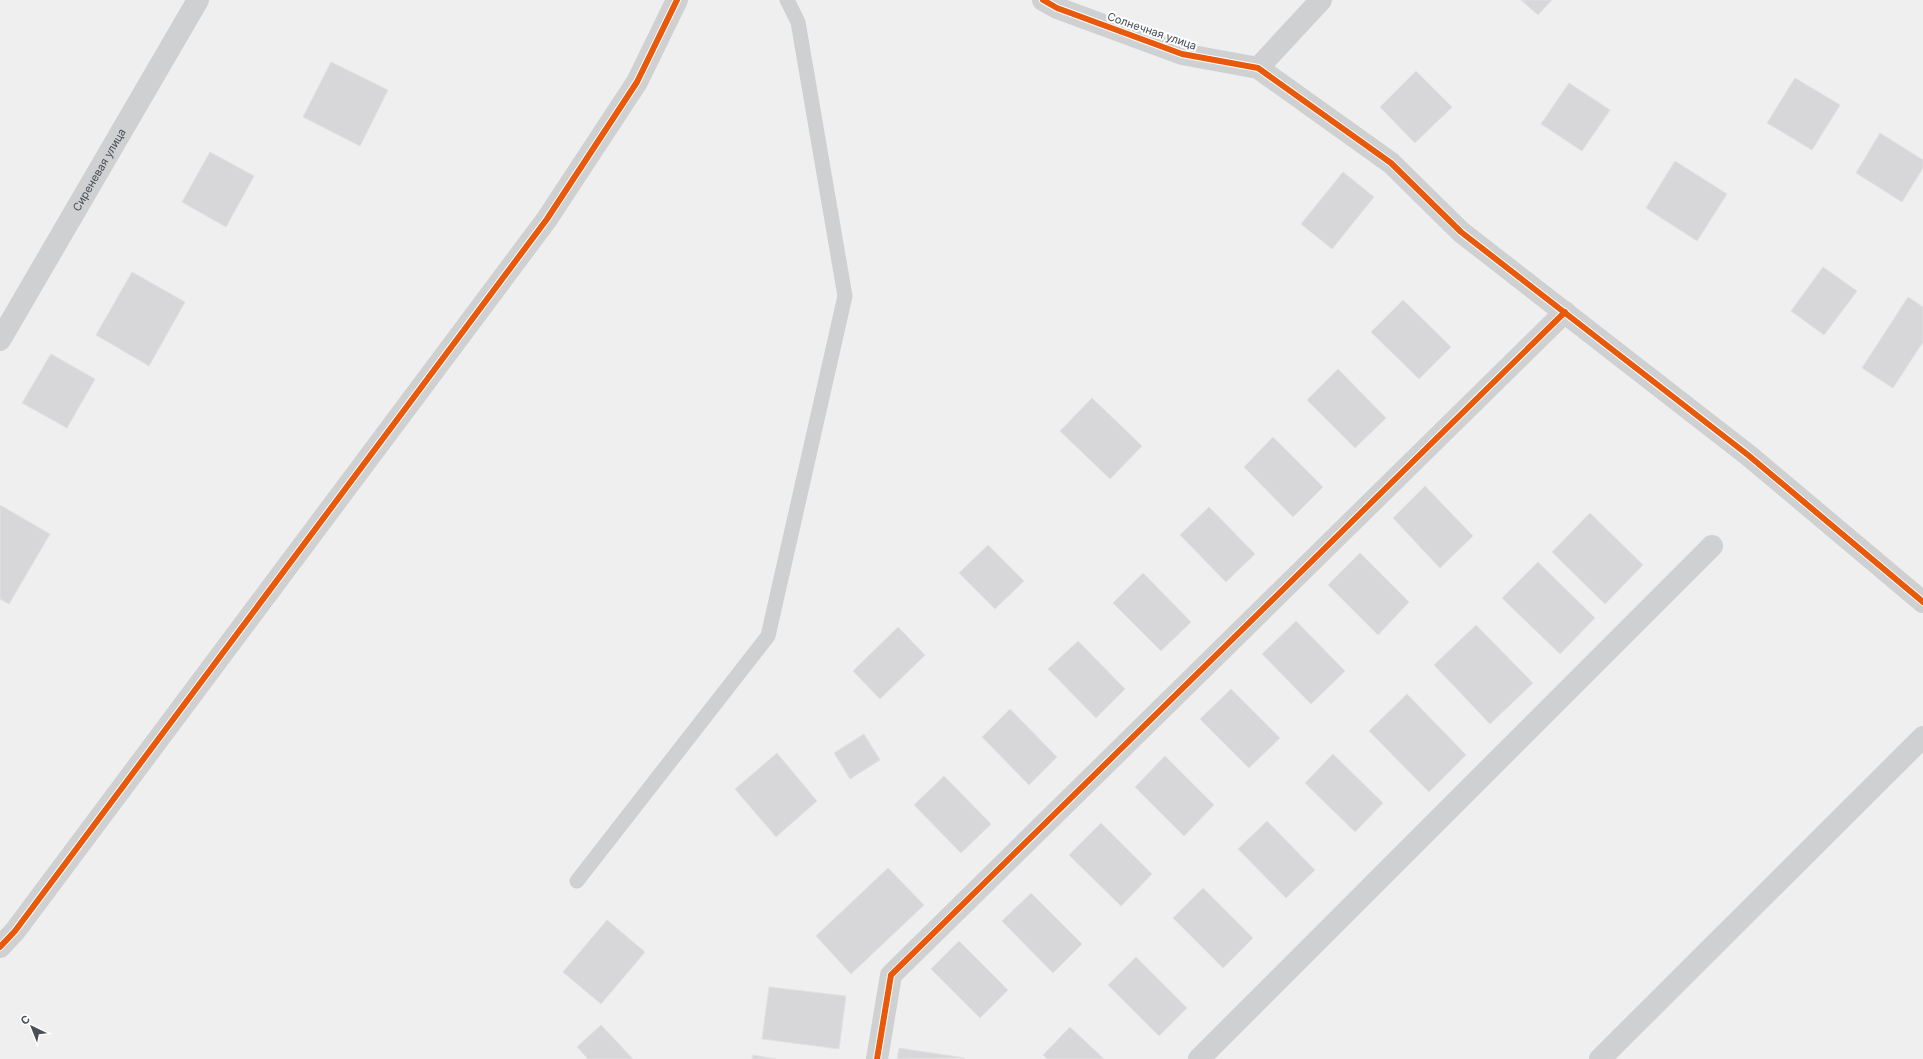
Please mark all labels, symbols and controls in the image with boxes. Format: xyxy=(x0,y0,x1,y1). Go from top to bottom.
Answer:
street label: Солнечная улица xyxy=(1106,9,1198,53)
street label: Сиреневая улица xyxy=(70,126,129,214)
north arrow xyxy=(12,1007,52,1047)
text: С xyxy=(17,1012,33,1028)

